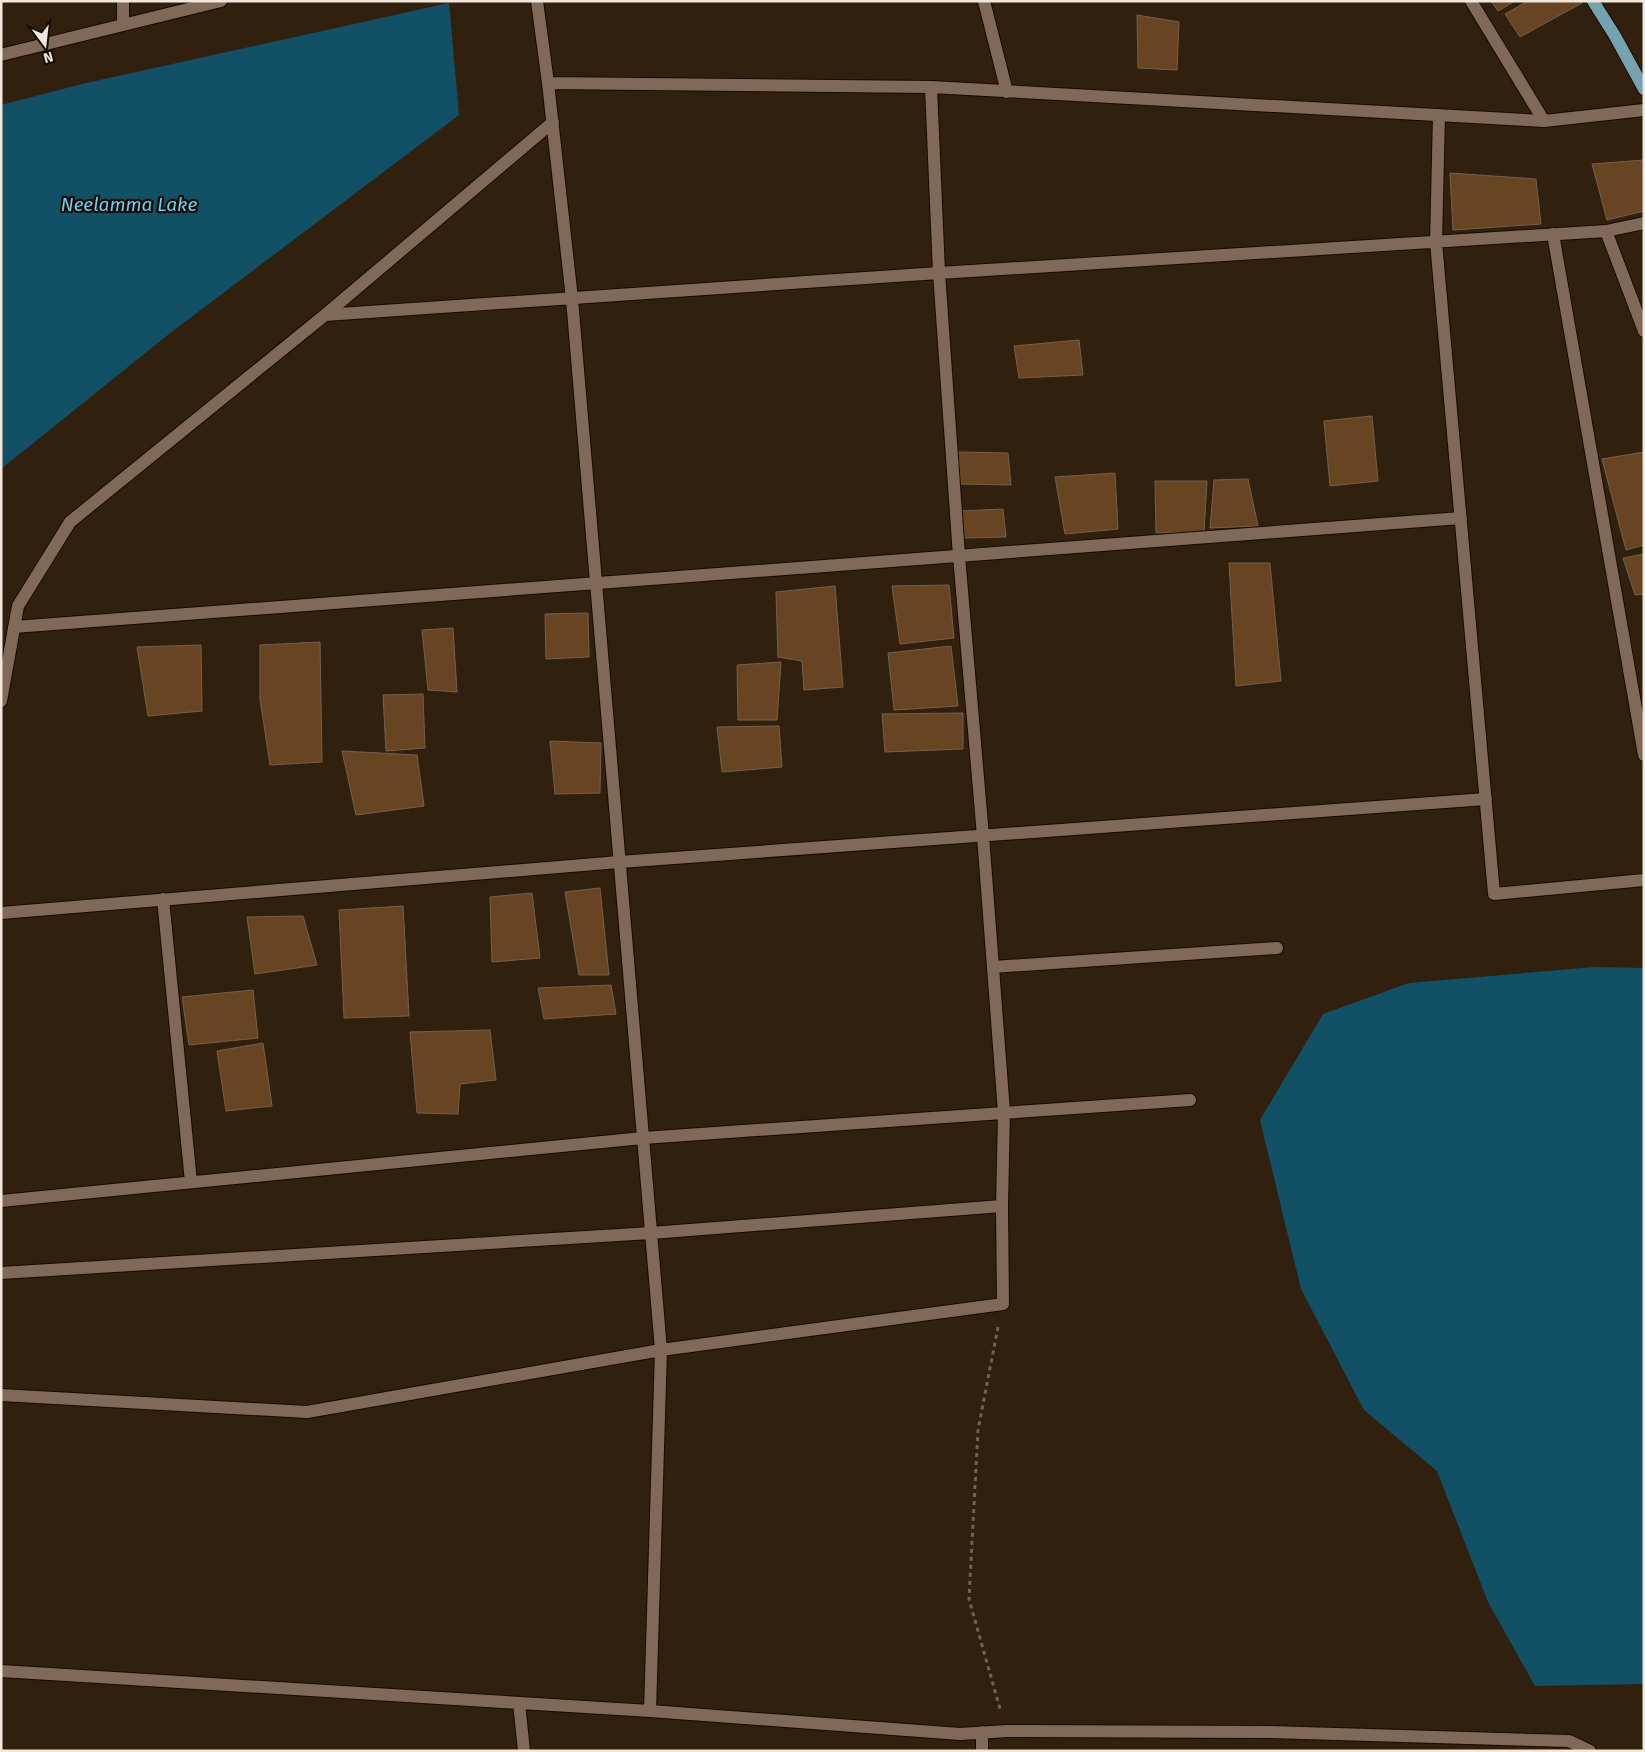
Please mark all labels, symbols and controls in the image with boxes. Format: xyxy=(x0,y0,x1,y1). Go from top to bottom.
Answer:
north arrow xyxy=(20,20,70,70)
text: N xyxy=(42,48,55,66)
water label: Neelamma Lake xyxy=(61,193,197,216)

